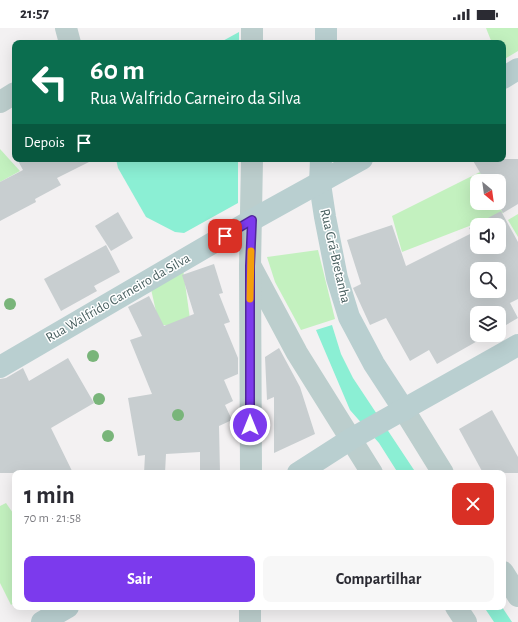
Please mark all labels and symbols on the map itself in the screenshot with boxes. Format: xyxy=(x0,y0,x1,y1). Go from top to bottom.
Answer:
north arrow xyxy=(470,174,506,210)
street label: Rua Grã-Bretanha xyxy=(317,207,353,305)
pin xyxy=(208,219,242,253)
street label: Rua Walfrido Carneiro da Silva xyxy=(43,251,193,345)
position arrow xyxy=(229,404,271,446)

